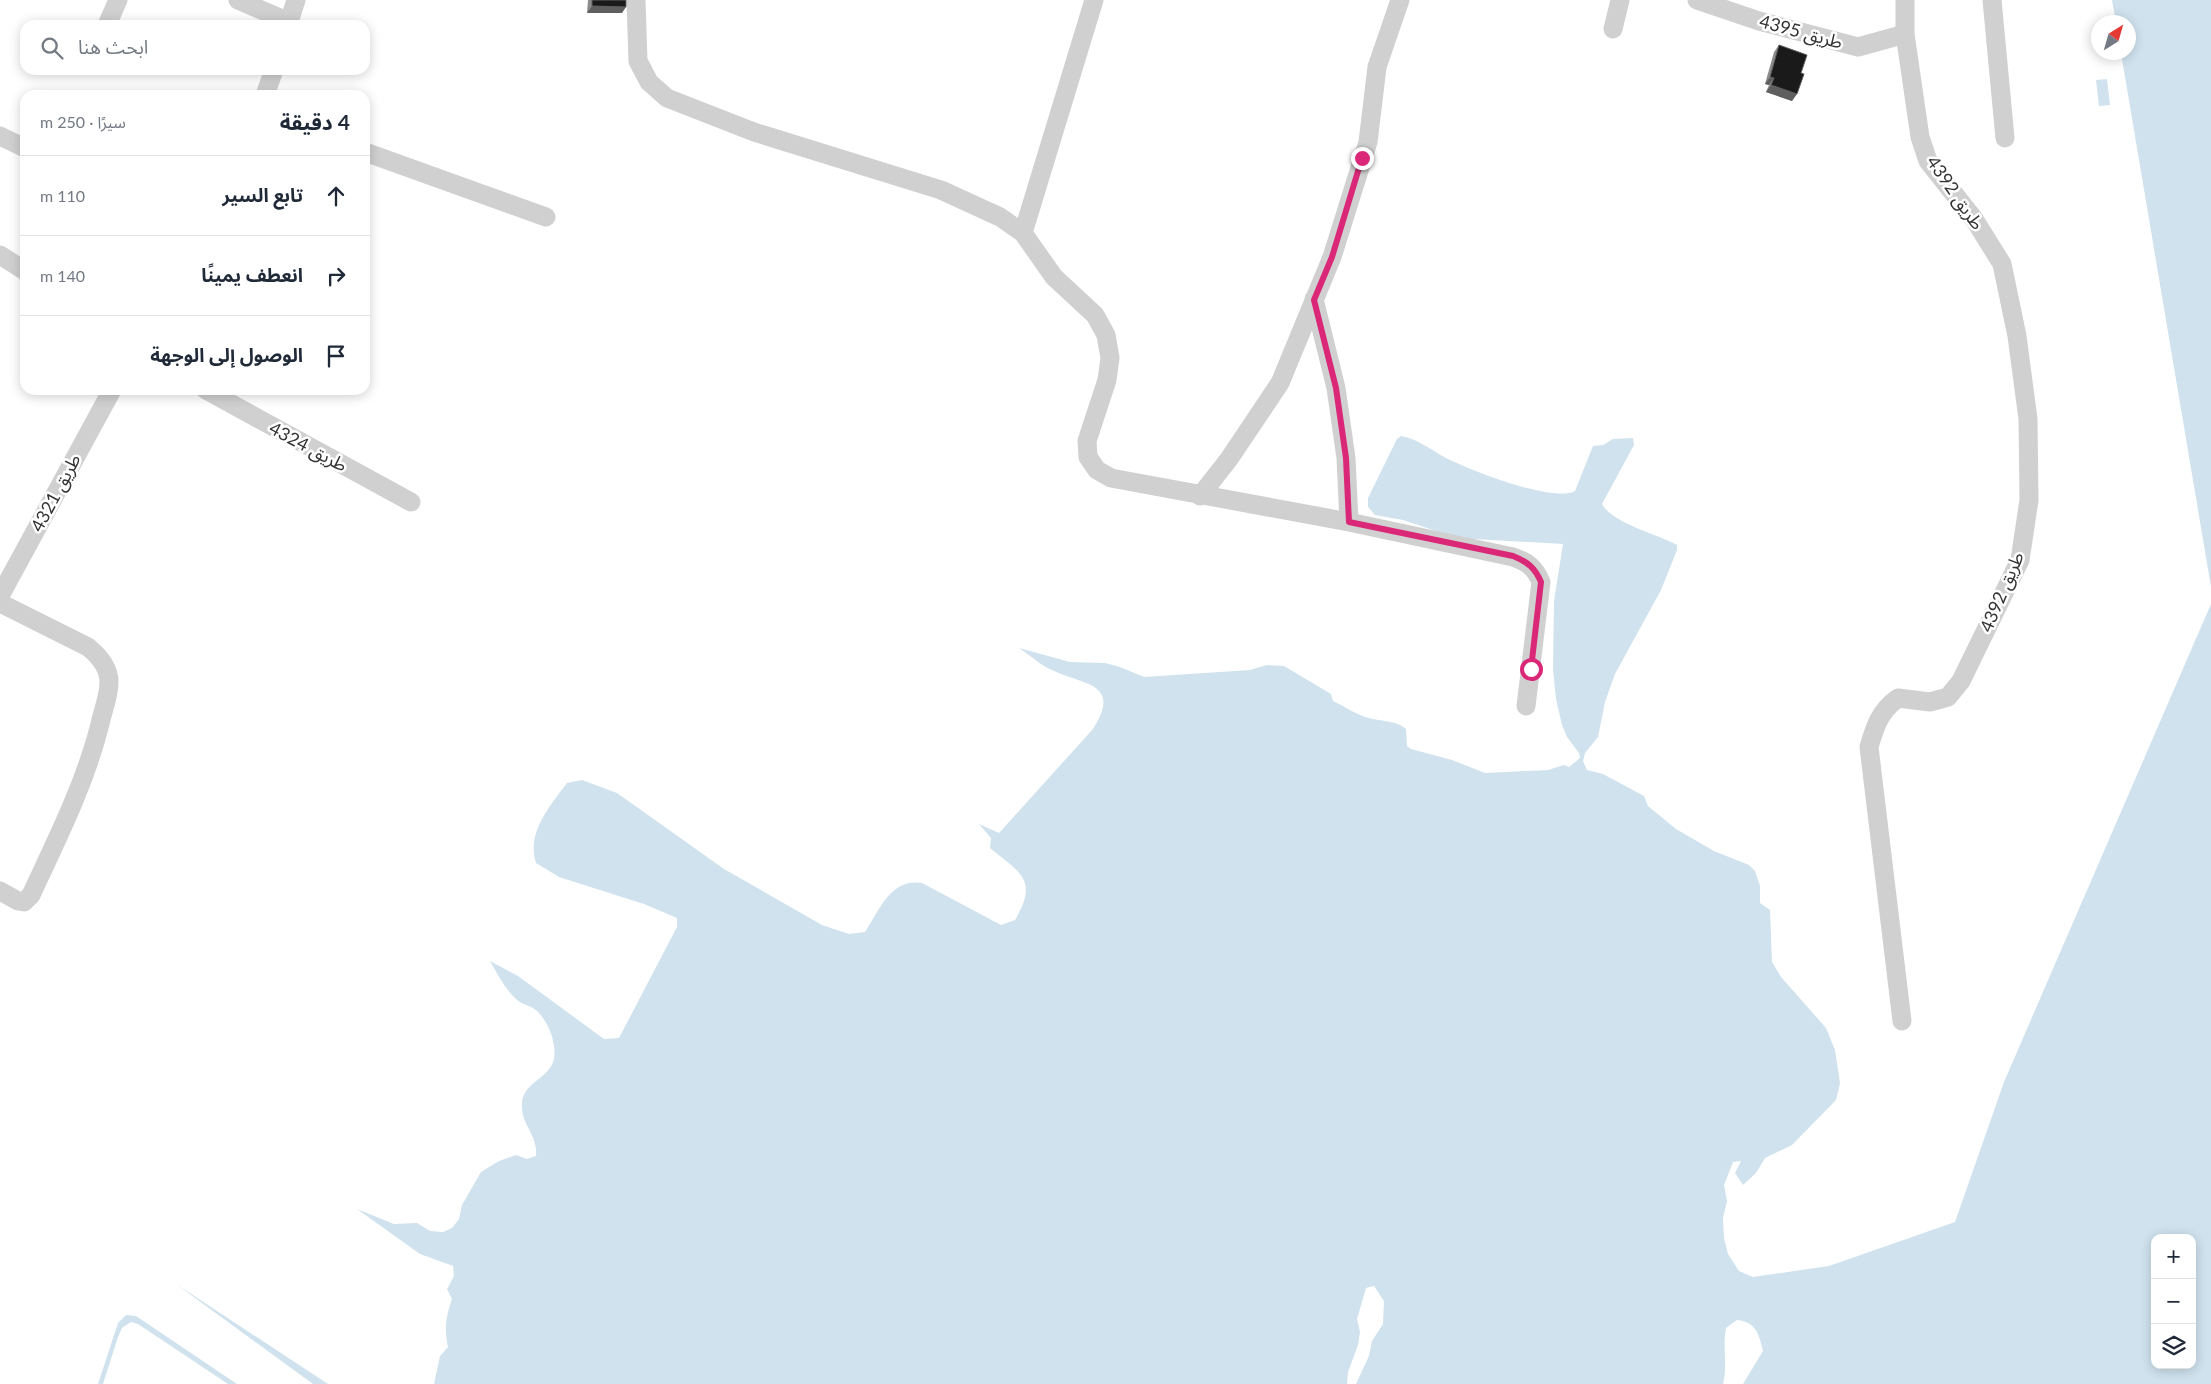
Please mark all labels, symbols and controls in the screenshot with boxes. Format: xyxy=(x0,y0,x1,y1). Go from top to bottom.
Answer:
street label: طريق 4395 xyxy=(1757,9,1845,54)
north arrow xyxy=(2091,15,2136,60)
search box xyxy=(20,20,370,75)
icon: search xyxy=(38,34,66,62)
text: ابحث هنا xyxy=(78,35,148,58)
text: 4 دقيقة xyxy=(280,109,350,134)
text: سيرًا · 250 m xyxy=(40,112,126,131)
route end xyxy=(1351,147,1374,170)
street label: طريق 4392 xyxy=(1922,151,1989,234)
icon: ahead xyxy=(322,182,350,210)
text: تابع السير xyxy=(222,183,303,206)
text: 110 m xyxy=(40,186,85,205)
icon: right xyxy=(322,262,350,290)
text: انعطف يمينًا xyxy=(201,263,303,286)
text: 140 m xyxy=(40,266,85,285)
icon: arrive xyxy=(322,342,350,370)
text: الوصول إلى الوجهة xyxy=(150,343,303,366)
street label: طريق 4324 xyxy=(265,416,351,477)
street label: طريق 4321 xyxy=(25,450,86,536)
street label: طريق 4392 xyxy=(1974,548,2029,635)
route start xyxy=(1520,658,1543,681)
map controls xyxy=(2151,1234,2196,1369)
button: + xyxy=(2151,1234,2196,1279)
button: − xyxy=(2151,1279,2196,1324)
button: layers xyxy=(2151,1324,2196,1369)

